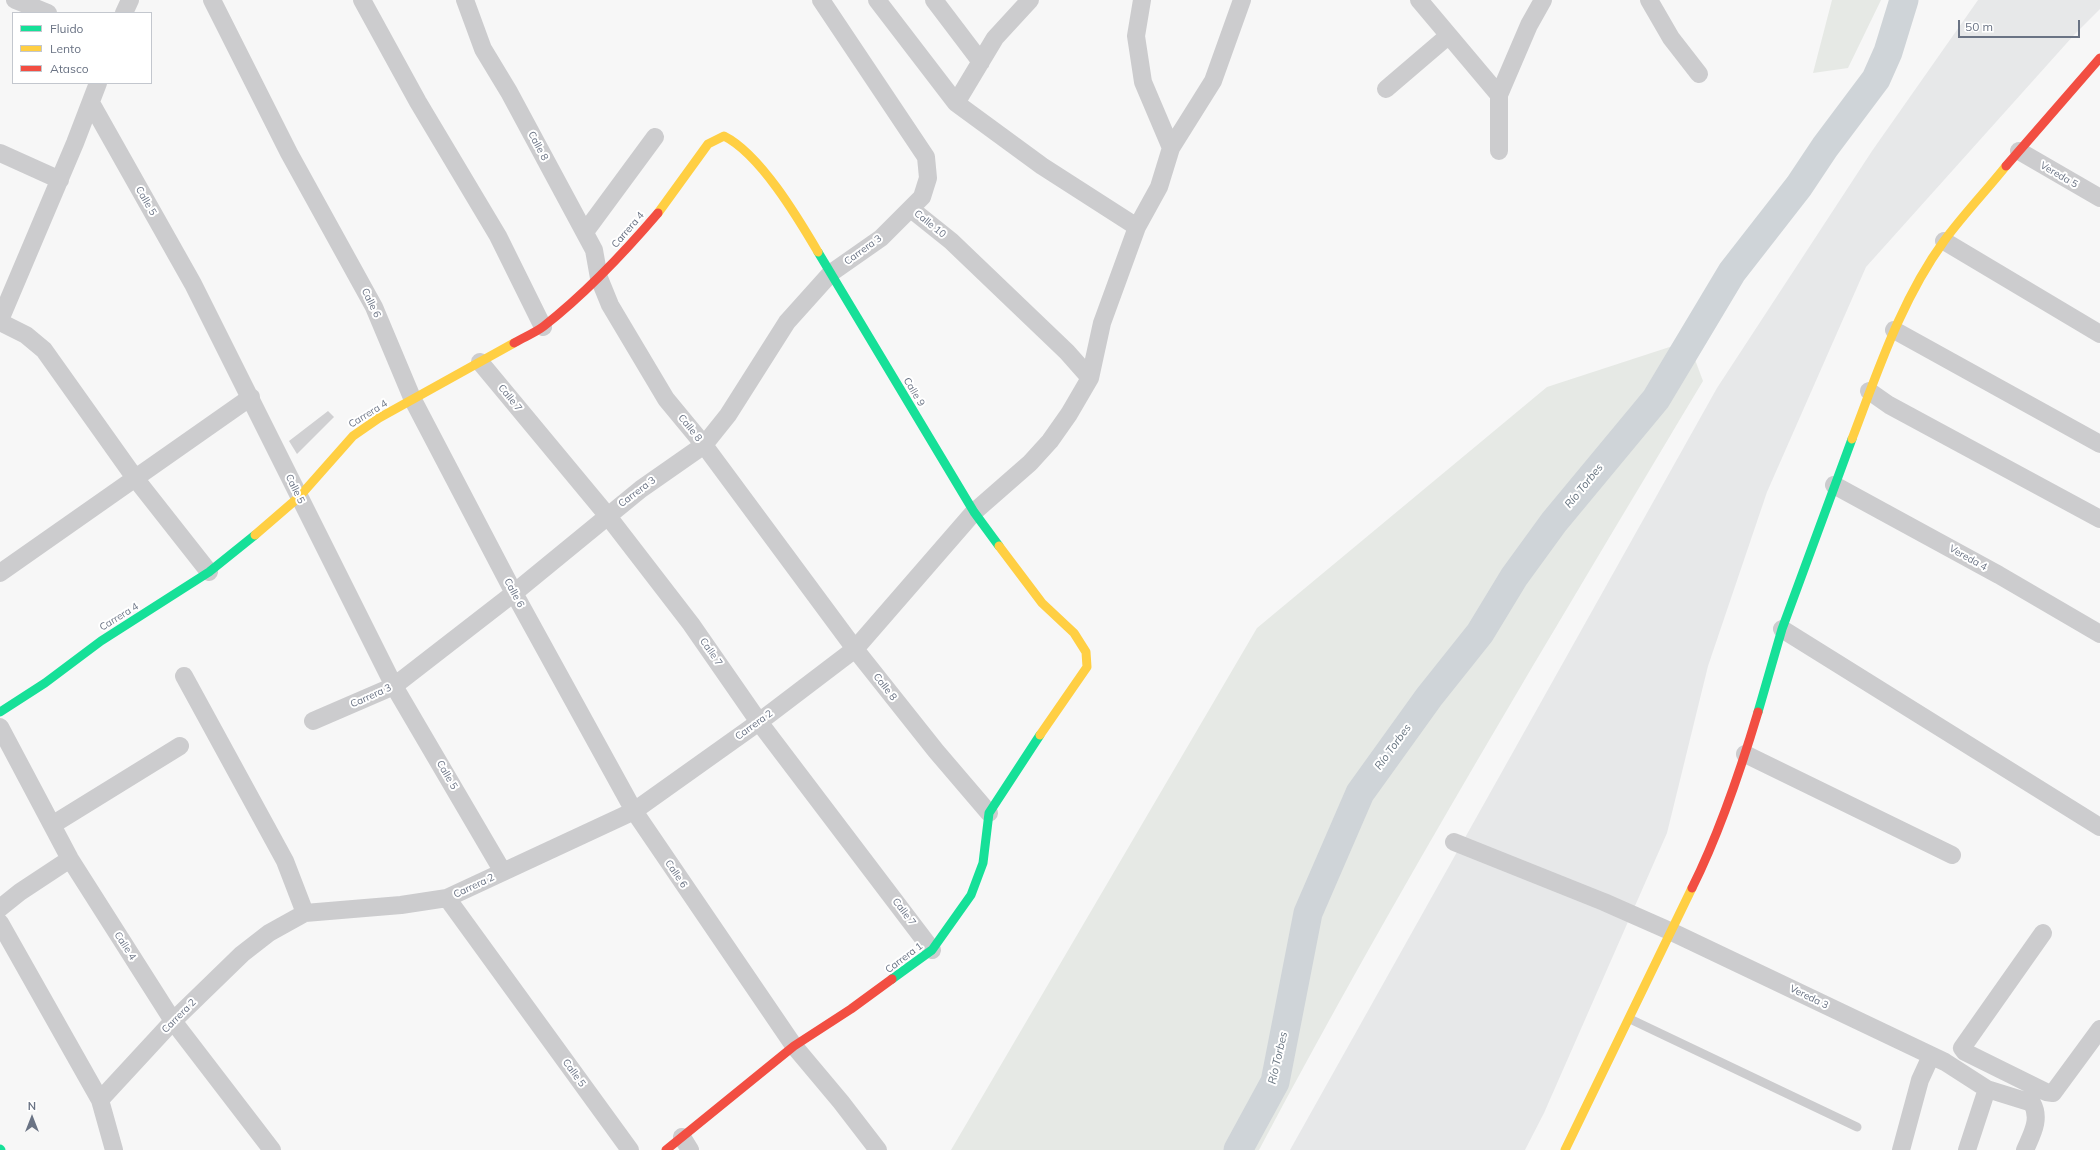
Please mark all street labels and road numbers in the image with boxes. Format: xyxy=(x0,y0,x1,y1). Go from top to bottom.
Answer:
street label: Calle 8 xyxy=(525,129,551,163)
street label: Vereda 5 xyxy=(2038,159,2080,191)
street label: Calle 5 xyxy=(133,184,159,218)
street label: Calle 10 xyxy=(912,208,948,240)
street label: Carrera 4 xyxy=(609,210,647,250)
street label: Carrera 3 xyxy=(842,232,884,268)
street label: Calle 6 xyxy=(359,286,383,320)
street label: Calle 9 xyxy=(901,375,927,409)
street label: Calle 7 xyxy=(495,382,525,414)
street label: Carrera 4 xyxy=(346,397,390,431)
street label: Calle 8 xyxy=(675,412,705,444)
street label: Calle 5 xyxy=(283,472,307,506)
street label: Carrera 3 xyxy=(616,474,658,510)
street label: Vereda 4 xyxy=(1947,543,1989,573)
street label: Calle 6 xyxy=(501,576,527,610)
street label: Carrera 4 xyxy=(97,600,141,634)
street label: Calle 7 xyxy=(697,636,725,668)
street label: Calle 8 xyxy=(871,671,899,703)
street label: Carrera 3 xyxy=(349,682,393,710)
street label: Carrera 2 xyxy=(733,707,775,743)
street label: Calle 5 xyxy=(434,758,460,792)
street label: Calle 6 xyxy=(662,858,690,890)
street label: Carrera 2 xyxy=(452,871,496,901)
street label: Calle 7 xyxy=(890,896,918,928)
street label: Calle 4 xyxy=(111,930,139,962)
street label: Carrera 1 xyxy=(883,940,925,976)
street label: Vereda 3 xyxy=(1788,983,1830,1011)
street label: Carrera 2 xyxy=(159,996,199,1036)
street label: Calle 5 xyxy=(560,1057,588,1089)

